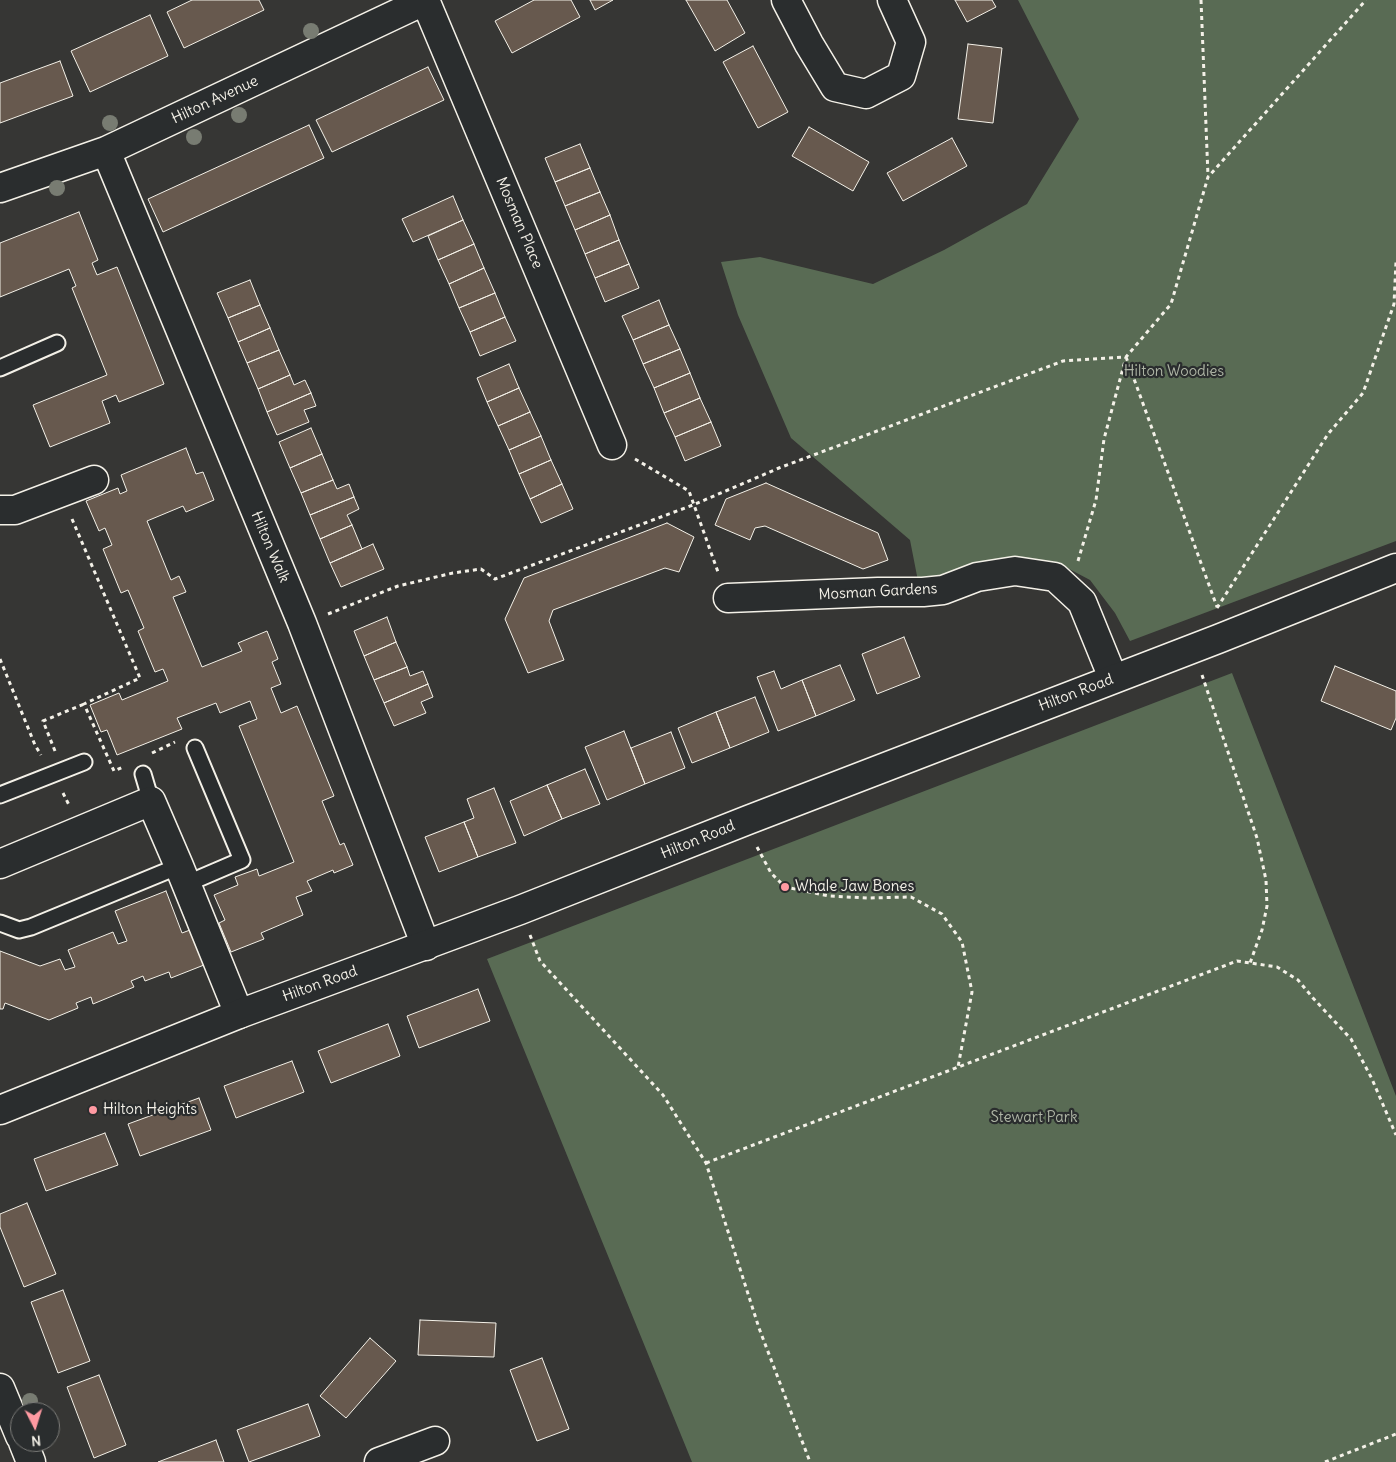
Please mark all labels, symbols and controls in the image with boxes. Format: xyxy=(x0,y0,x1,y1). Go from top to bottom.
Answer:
street label: Hilton Avenue xyxy=(169,72,261,128)
street label: Mosman Place xyxy=(492,175,546,271)
park label: Hilton Woodies xyxy=(1124,363,1224,381)
street label: Hilton Walk xyxy=(247,509,293,585)
street label: Mosman Gardens xyxy=(818,580,938,604)
street label: Hilton Road xyxy=(1036,671,1116,715)
street label: Hilton Road xyxy=(658,817,738,863)
place label: Whale Jaw Bones xyxy=(795,878,914,896)
marker: Whale Jaw Bones xyxy=(779,881,791,893)
street label: Hilton Road xyxy=(280,962,360,1006)
place label: Hilton Heights xyxy=(103,1101,197,1119)
marker: Hilton Heights xyxy=(87,1104,99,1116)
park label: Stewart Park xyxy=(990,1109,1078,1127)
north arrow xyxy=(10,1402,60,1452)
text: N xyxy=(31,1432,42,1450)

